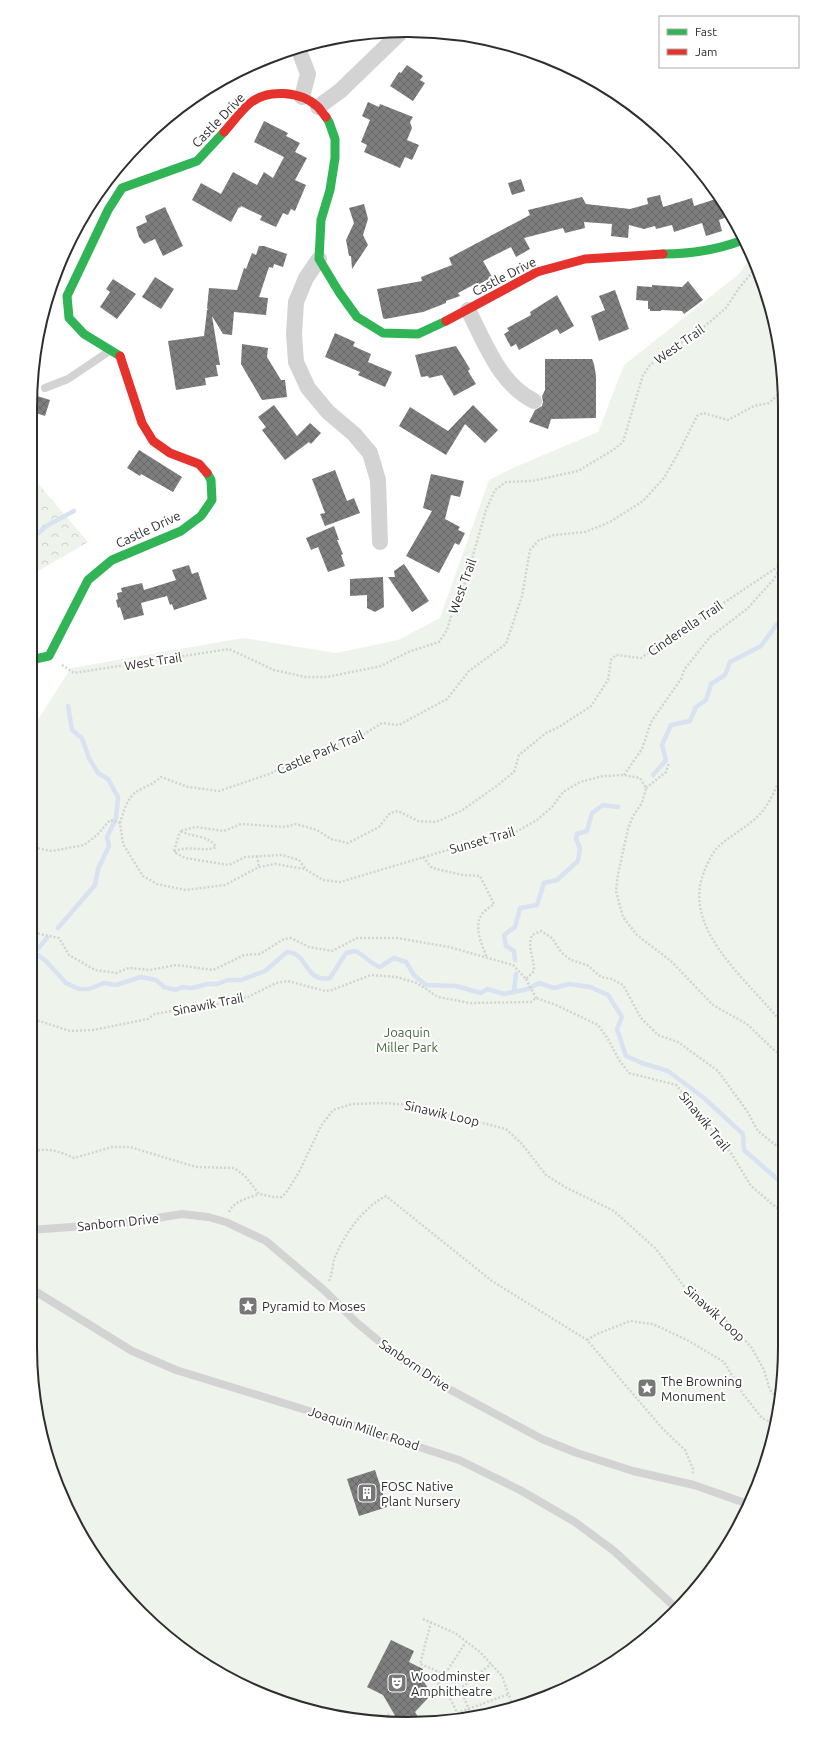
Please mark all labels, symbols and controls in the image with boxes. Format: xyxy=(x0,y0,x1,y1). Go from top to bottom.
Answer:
legend xyxy=(659,16,799,68)
text: Fast xyxy=(695,25,717,38)
text: Jam xyxy=(695,45,717,58)
street label: Castle Drive xyxy=(189,90,247,150)
street label: Castle Drive xyxy=(470,254,538,298)
street label: West Trail xyxy=(651,321,707,366)
street label: Castle Drive xyxy=(113,508,183,550)
street label: West Trail xyxy=(446,556,479,615)
street label: Cinderella Trail xyxy=(645,598,725,658)
street label: West Trail xyxy=(123,649,183,672)
street label: Castle Park Trail xyxy=(275,727,366,777)
street label: Sunset Trail xyxy=(448,824,517,856)
street label: Sinawik Trail xyxy=(171,990,245,1018)
park label: Joaquin Miller Park xyxy=(376,1025,439,1054)
street label: Sinawik Trail xyxy=(677,1089,733,1154)
street label: Sinawik Loop xyxy=(403,1098,481,1128)
street label: Sanborn Drive xyxy=(76,1211,160,1233)
street label: Sinawik Loop xyxy=(682,1282,748,1344)
place icon: Pyramid to Moses xyxy=(237,1295,259,1317)
place label: Pyramid to Moses xyxy=(262,1299,366,1313)
street label: Sanborn Drive xyxy=(377,1336,453,1394)
place label: The Browning Monument xyxy=(661,1374,742,1403)
place icon: The Browning Monument xyxy=(636,1377,658,1399)
street label: Joaquin Miller Road xyxy=(307,1403,421,1453)
place label: FOSC Native Plant Nursery xyxy=(381,1479,460,1508)
building icon: FOSC Native Plant Nursery xyxy=(356,1482,378,1504)
place label: Woodminster Amphitheatre xyxy=(411,1669,492,1698)
theatre icon: Woodminster Amphitheatre xyxy=(386,1672,408,1694)

